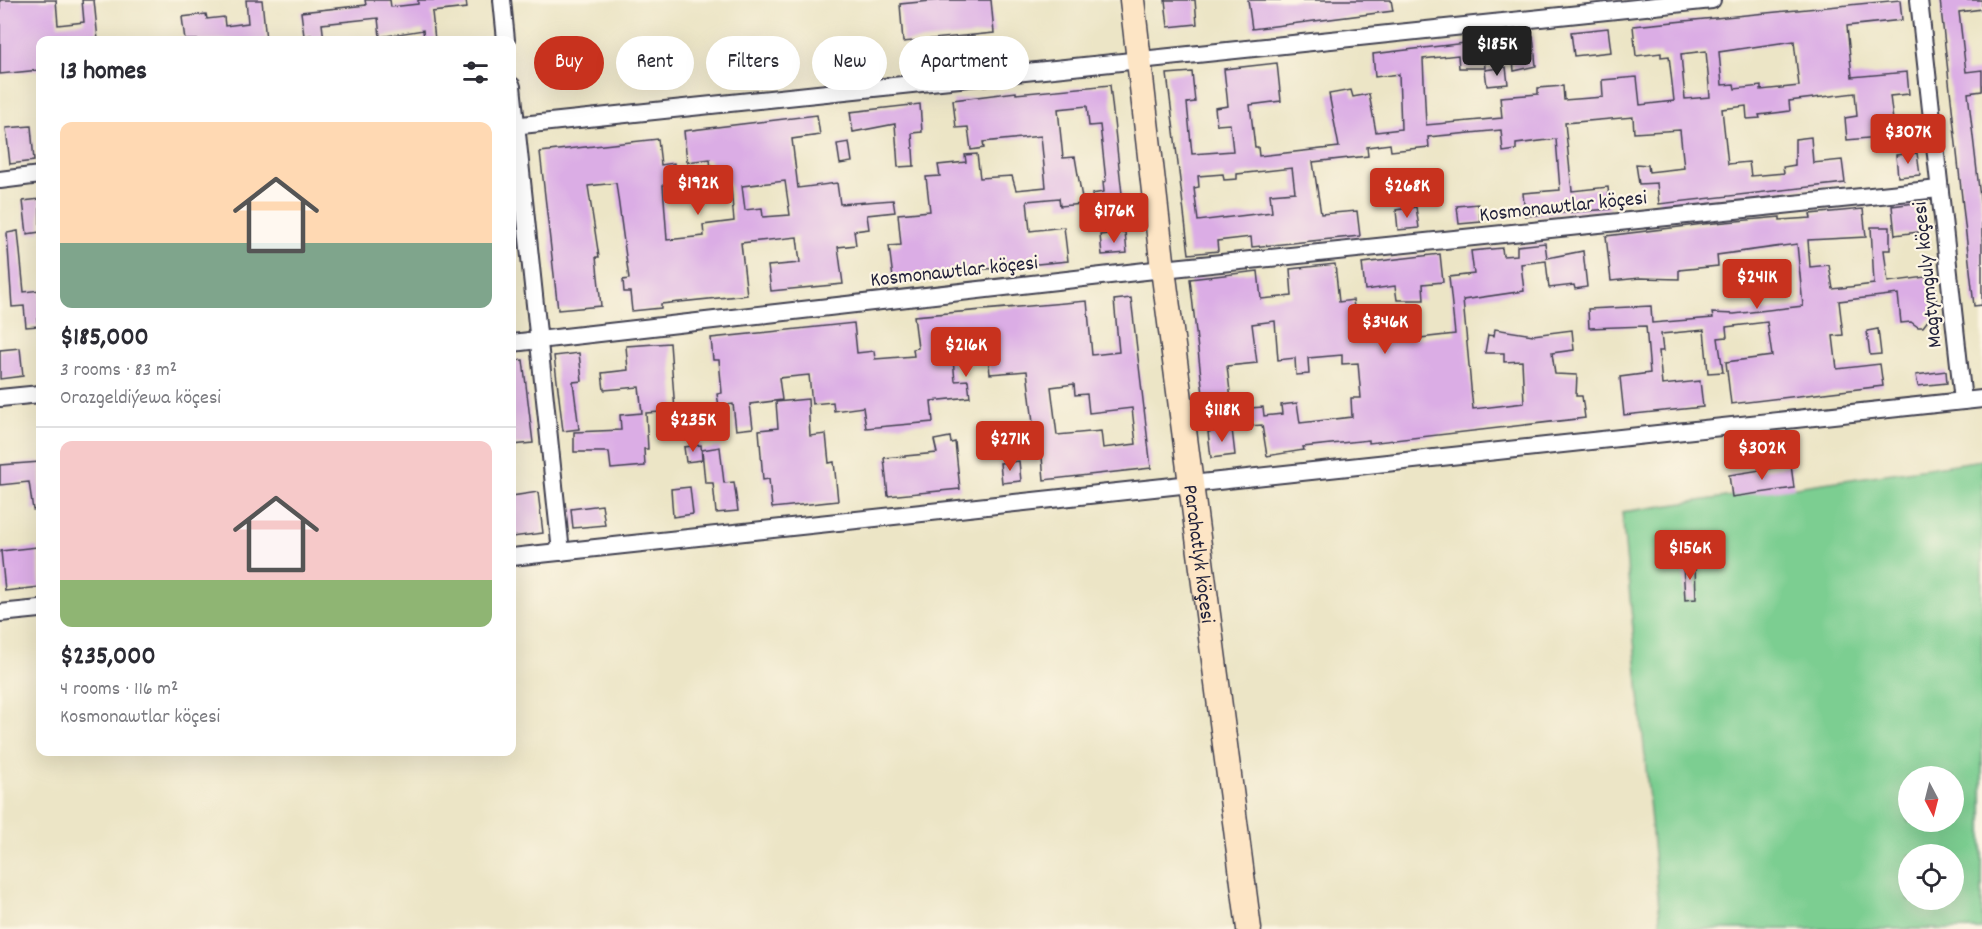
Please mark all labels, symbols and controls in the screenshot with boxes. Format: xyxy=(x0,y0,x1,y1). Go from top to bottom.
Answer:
pin: $185K xyxy=(1455,26,1539,77)
text: $185K xyxy=(1476,31,1518,59)
chip: Buy xyxy=(534,36,604,90)
chip: Rent xyxy=(616,36,694,90)
chip: Filters xyxy=(706,36,800,90)
chip: New xyxy=(812,36,887,90)
chip: Apartment xyxy=(899,36,1029,90)
text: 13 homes xyxy=(60,54,147,91)
icon: filters xyxy=(459,56,492,89)
pin: $307K xyxy=(1866,114,1950,165)
text: $307K xyxy=(1885,119,1931,147)
icon: home xyxy=(222,161,330,269)
pin: $192K xyxy=(656,165,740,216)
pin: $268K xyxy=(1365,168,1449,219)
text: $192K xyxy=(677,170,719,198)
text: $268K xyxy=(1384,173,1430,201)
street label: Kosmonawtlar köçesi xyxy=(1478,184,1649,232)
pin: $176K xyxy=(1072,193,1156,244)
text: $176K xyxy=(1093,198,1135,226)
street label: Magtymguly köçesi xyxy=(1906,200,1952,349)
street label: Kosmonawtlar köçesi xyxy=(869,249,1040,297)
pin: $241K xyxy=(1715,259,1799,310)
text: $241K xyxy=(1737,264,1777,292)
pin: $346K xyxy=(1343,304,1427,355)
text: $346K xyxy=(1362,309,1408,337)
text: $185,000 xyxy=(60,320,149,357)
pin: $216K xyxy=(924,327,1008,378)
text: $216K xyxy=(945,332,987,360)
text: 3 rooms · 83 m² xyxy=(60,357,177,385)
text: Orazgeldiýewa köçesi xyxy=(60,385,221,413)
pin: $118K xyxy=(1180,392,1264,443)
text: $118K xyxy=(1204,397,1240,425)
pin: $235K xyxy=(651,402,735,453)
text: $235K xyxy=(670,407,716,435)
pin: $271K xyxy=(968,421,1052,472)
text: $271K xyxy=(990,426,1030,454)
pin: $302K xyxy=(1720,430,1804,481)
text: $302K xyxy=(1738,435,1786,463)
icon: home xyxy=(222,480,330,588)
street label: Parahatlyk köçesi xyxy=(1173,483,1221,626)
pin: $156K xyxy=(1648,530,1732,581)
text: $156K xyxy=(1669,535,1711,563)
text: $235,000 xyxy=(60,639,156,676)
text: 4 rooms · 116 m² xyxy=(60,676,178,704)
text: Kosmonawtlar köçesi xyxy=(60,704,220,732)
north arrow xyxy=(1898,766,1964,832)
map controls xyxy=(1898,766,1964,910)
button: locate xyxy=(1898,844,1964,910)

